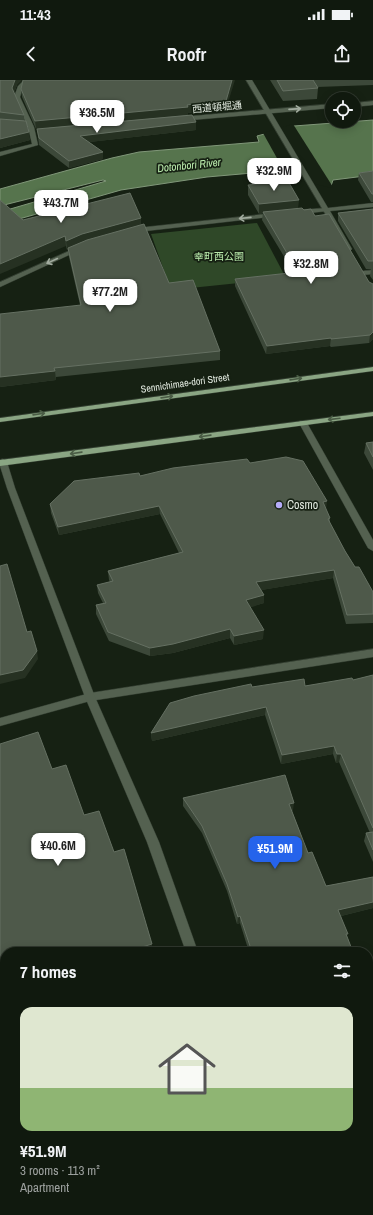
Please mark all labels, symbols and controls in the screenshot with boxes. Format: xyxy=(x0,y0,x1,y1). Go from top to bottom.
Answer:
text: 11:43 xyxy=(20,4,51,25)
text: Roofr xyxy=(167,42,206,67)
icon: back xyxy=(20,43,42,65)
icon: share xyxy=(331,43,353,65)
map controls xyxy=(325,92,361,128)
button: locate xyxy=(325,92,361,128)
street label: 西道頓堀通 xyxy=(192,98,242,116)
pin: ¥36.5M xyxy=(64,100,130,134)
text: ¥36.5M xyxy=(79,104,115,121)
one-way arrow xyxy=(288,106,301,113)
water label: Dotonbori River xyxy=(157,155,222,175)
pin: ¥32.9M xyxy=(241,158,307,192)
text: ¥32.9M xyxy=(256,162,292,179)
pin: ¥43.7M xyxy=(28,190,94,224)
text: ¥43.7M xyxy=(43,194,79,211)
one-way arrow xyxy=(239,214,252,222)
park label: 幸町西公園 xyxy=(194,250,244,263)
pin: ¥32.8M xyxy=(278,251,344,285)
text: ¥32.8M xyxy=(293,255,329,272)
one-way arrow xyxy=(46,258,58,265)
pin: ¥77.2M xyxy=(77,279,143,313)
text: ¥77.2M xyxy=(92,283,128,300)
street label: Sennichimae-dori Street xyxy=(140,370,231,396)
one-way arrow xyxy=(289,376,302,383)
one-way arrow xyxy=(161,393,174,401)
one-way arrow xyxy=(32,410,45,418)
one-way arrow xyxy=(328,415,341,423)
one-way arrow xyxy=(199,432,212,440)
one-way arrow xyxy=(70,449,83,457)
place label: Cosmo xyxy=(287,497,318,513)
marker: Cosmo xyxy=(274,500,284,510)
pin: ¥40.6M xyxy=(25,833,91,867)
pin: ¥51.9M xyxy=(242,836,308,870)
text: ¥40.6M xyxy=(40,837,76,854)
text: ¥51.9M xyxy=(257,840,293,857)
text: 7 homes xyxy=(20,960,77,983)
icon: filters xyxy=(331,960,353,982)
icon: home xyxy=(151,1033,223,1105)
text: ¥51.9M xyxy=(20,1139,67,1162)
text: 3 rooms · 113 m² xyxy=(20,1162,100,1179)
text: Apartment xyxy=(20,1179,69,1196)

